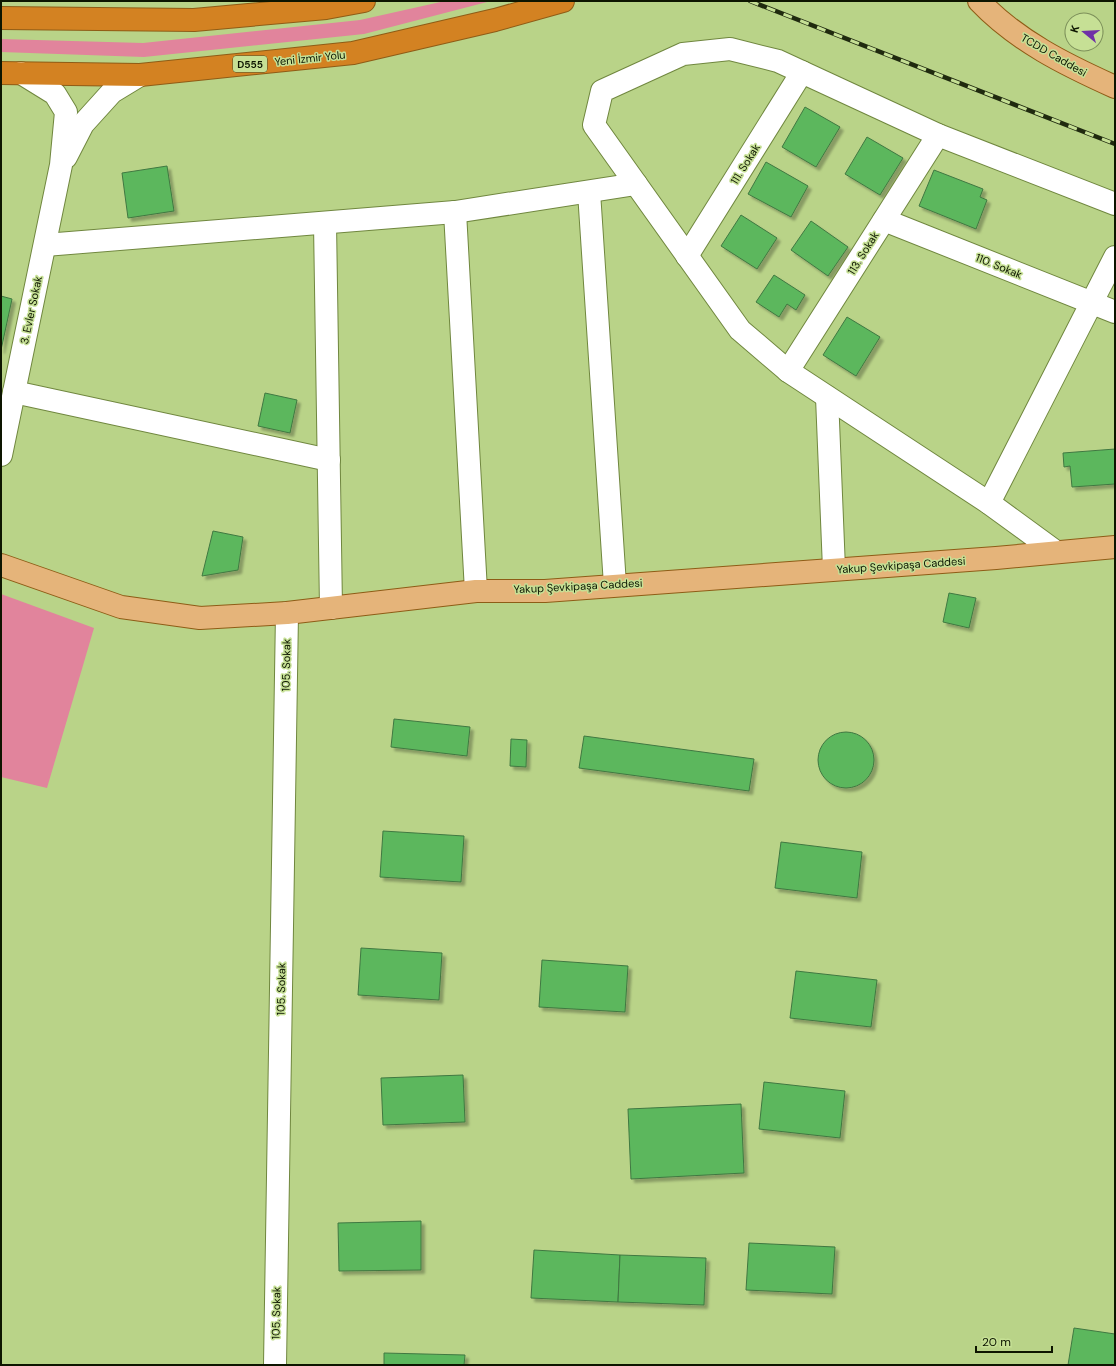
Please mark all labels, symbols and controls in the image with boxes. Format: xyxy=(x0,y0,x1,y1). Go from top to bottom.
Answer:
north arrow xyxy=(1064,12,1104,52)
text: K xyxy=(1067,23,1082,34)
street label: TCDD Caddesi xyxy=(1019,30,1089,80)
street label: Yeni İzmir Yolu xyxy=(274,47,346,69)
road number: D555 xyxy=(233,56,267,72)
street label: 111. Sokak xyxy=(727,141,763,187)
street label: 113. Sokak xyxy=(844,228,882,277)
street label: 110. Sokak xyxy=(974,250,1025,282)
street label: 3. Evler Sokak xyxy=(17,274,45,345)
street label: Yakup Şevkipaşa Caddesi xyxy=(836,554,966,576)
street label: Yakup Şevkipaşa Caddesi xyxy=(513,576,643,596)
street label: 105. Sokak xyxy=(279,638,293,691)
street label: 105. Sokak xyxy=(274,962,288,1015)
street label: 105. Sokak xyxy=(269,1286,283,1339)
scale bar xyxy=(976,1328,1052,1354)
text: 20 m xyxy=(982,1334,1011,1350)

